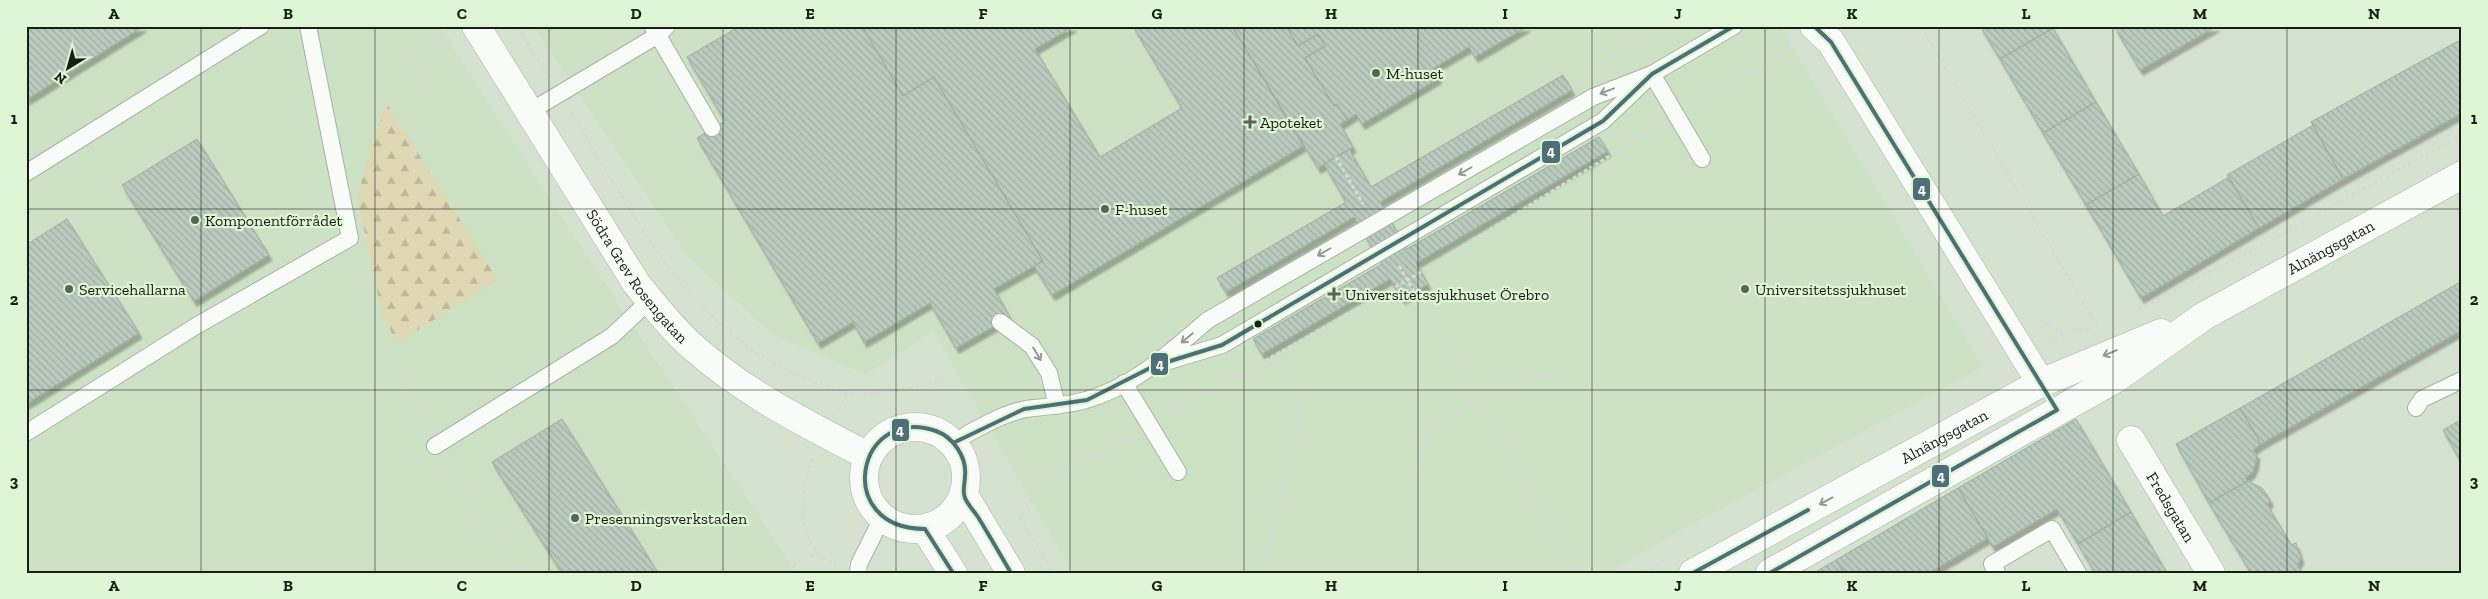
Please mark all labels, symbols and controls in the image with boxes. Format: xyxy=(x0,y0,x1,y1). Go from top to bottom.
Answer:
text: A xyxy=(109,4,120,23)
text: B xyxy=(283,4,293,23)
text: C xyxy=(457,4,467,23)
text: D xyxy=(630,4,642,23)
text: E xyxy=(805,4,815,23)
text: F xyxy=(978,4,988,23)
text: G xyxy=(1152,4,1163,23)
text: H xyxy=(1325,4,1337,23)
text: I xyxy=(1502,4,1508,23)
text: J xyxy=(1674,4,1682,23)
text: K xyxy=(1847,4,1858,23)
text: L xyxy=(2022,4,2031,23)
text: M xyxy=(2193,4,2207,23)
text: N xyxy=(2368,4,2380,23)
north arrow xyxy=(42,42,92,92)
place label: M-huset xyxy=(1386,64,1444,83)
marker: M-huset xyxy=(1370,67,1382,79)
text: N xyxy=(51,68,70,88)
one-way arrow xyxy=(1600,87,1615,97)
text: 1 xyxy=(11,109,18,128)
text: 1 xyxy=(2471,109,2478,128)
place label: Apoteket xyxy=(1260,113,1322,132)
marker: Apoteket xyxy=(1244,116,1256,128)
line badge: 4 xyxy=(1541,140,1561,164)
text: 4 xyxy=(1547,143,1555,160)
one-way arrow xyxy=(1458,166,1473,176)
line badge: 4 xyxy=(1912,177,1931,201)
text: 4 xyxy=(1918,181,1926,198)
place label: F-huset xyxy=(1115,200,1167,219)
marker: F-huset xyxy=(1099,203,1111,215)
street label: Södra Grev Rosengatan xyxy=(583,206,693,348)
place label: Komponentförrådet xyxy=(205,211,342,230)
marker: Komponentförrådet xyxy=(189,214,201,226)
street label: Alnängsgatan xyxy=(2284,215,2378,278)
one-way arrow xyxy=(1318,248,1332,258)
place label: Servicehallarna xyxy=(79,280,186,299)
place label: Universitetssjukhuset xyxy=(1755,280,1906,299)
marker: Servicehallarna xyxy=(63,283,75,295)
marker: Universitetssjukhuset xyxy=(1739,283,1751,295)
place label: Universitetssjukhuset Örebro xyxy=(1345,285,1549,304)
marker: Universitetssjukhuset Örebro xyxy=(1327,287,1341,301)
text: 2 xyxy=(10,290,19,309)
text: 2 xyxy=(2470,290,2479,309)
unlabelled marker xyxy=(1253,319,1263,329)
one-way arrow xyxy=(1180,332,1193,343)
one-way arrow xyxy=(1032,346,1042,360)
one-way arrow xyxy=(2103,349,2118,358)
line badge: 4 xyxy=(1150,352,1169,376)
text: 4 xyxy=(1156,356,1164,373)
street label: Alnängsgatan xyxy=(1897,404,1991,467)
line badge: 4 xyxy=(891,418,910,442)
text: 4 xyxy=(896,422,904,439)
line badge: 4 xyxy=(1931,464,1950,488)
text: 4 xyxy=(1937,468,1945,485)
street label: Fredsgatan xyxy=(2143,468,2200,546)
text: 3 xyxy=(10,472,19,491)
text: 3 xyxy=(2470,472,2479,491)
one-way arrow xyxy=(1819,497,1834,506)
place label: Presenningsverkstaden xyxy=(585,509,748,528)
marker: Presenningsverkstaden xyxy=(569,512,581,524)
text: A xyxy=(109,576,120,595)
text: B xyxy=(283,576,293,595)
text: C xyxy=(457,576,467,595)
text: D xyxy=(630,576,642,595)
text: E xyxy=(805,576,815,595)
text: F xyxy=(978,576,988,595)
text: G xyxy=(1152,576,1163,595)
text: H xyxy=(1325,576,1337,595)
text: I xyxy=(1502,576,1508,595)
text: J xyxy=(1674,576,1682,595)
text: K xyxy=(1847,576,1858,595)
text: L xyxy=(2022,576,2031,595)
text: M xyxy=(2193,576,2207,595)
text: N xyxy=(2368,576,2380,595)

